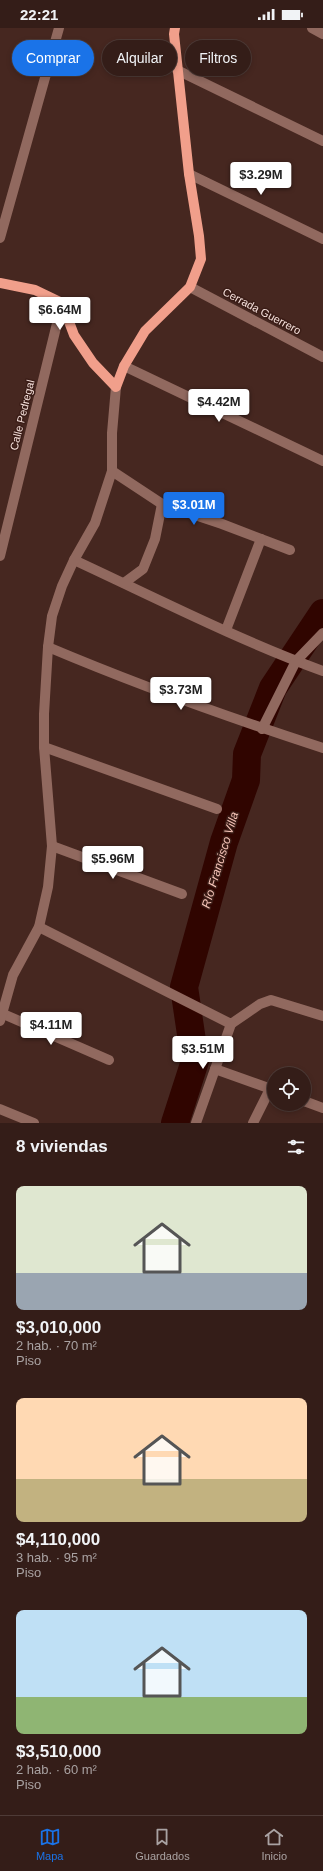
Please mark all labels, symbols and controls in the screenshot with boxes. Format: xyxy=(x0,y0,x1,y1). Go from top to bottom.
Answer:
text: 22:21 xyxy=(20,6,58,23)
chip: Comprar xyxy=(12,40,94,76)
chip: Alquilar xyxy=(102,40,177,76)
chip: Filtros xyxy=(185,40,251,76)
pin: $3.29M xyxy=(228,162,294,196)
text: $3.29M xyxy=(239,167,283,182)
street label: Cerrada Guerrero xyxy=(221,285,303,337)
pin: $6.64M xyxy=(27,297,93,331)
text: $6.64M xyxy=(38,302,82,317)
street label: Calle Pedregal xyxy=(7,379,37,451)
pin: $4.42M xyxy=(186,389,252,423)
text: $4.42M xyxy=(197,394,241,409)
pin: $3.01M xyxy=(161,492,227,526)
text: $3.01M xyxy=(172,497,216,512)
pin: $3.73M xyxy=(148,677,214,711)
text: $3.73M xyxy=(159,682,203,697)
water label: Río Francisco Villa xyxy=(199,810,241,910)
pin: $5.96M xyxy=(80,846,146,880)
text: $5.96M xyxy=(91,851,135,866)
pin: $4.11M xyxy=(18,1012,84,1046)
text: $4.11M xyxy=(30,1017,72,1032)
pin: $3.51M xyxy=(170,1036,236,1070)
text: $3.51M xyxy=(181,1041,225,1056)
map controls xyxy=(267,1067,311,1111)
button: locate xyxy=(267,1067,311,1111)
icon: filters xyxy=(285,1136,307,1158)
text: 8 viviendas xyxy=(16,1137,108,1156)
icon: home xyxy=(126,1212,198,1284)
text: $3,010,000 xyxy=(16,1318,101,1337)
text: 2 hab. · 70 m² xyxy=(16,1338,97,1353)
text: Piso xyxy=(16,1353,41,1368)
icon: home xyxy=(126,1424,198,1496)
text: $4,110,000 xyxy=(16,1530,100,1549)
text: 3 hab. · 95 m² xyxy=(16,1550,97,1565)
text: Piso xyxy=(16,1565,41,1580)
icon: home xyxy=(126,1636,198,1708)
text: $3,510,000 xyxy=(16,1742,101,1761)
text: 2 hab. · 60 m² xyxy=(16,1762,97,1777)
text: Piso xyxy=(16,1777,41,1792)
tab: Mapa xyxy=(36,1826,63,1862)
tab: Guardados xyxy=(135,1826,190,1862)
tab: Inicio xyxy=(261,1826,287,1862)

